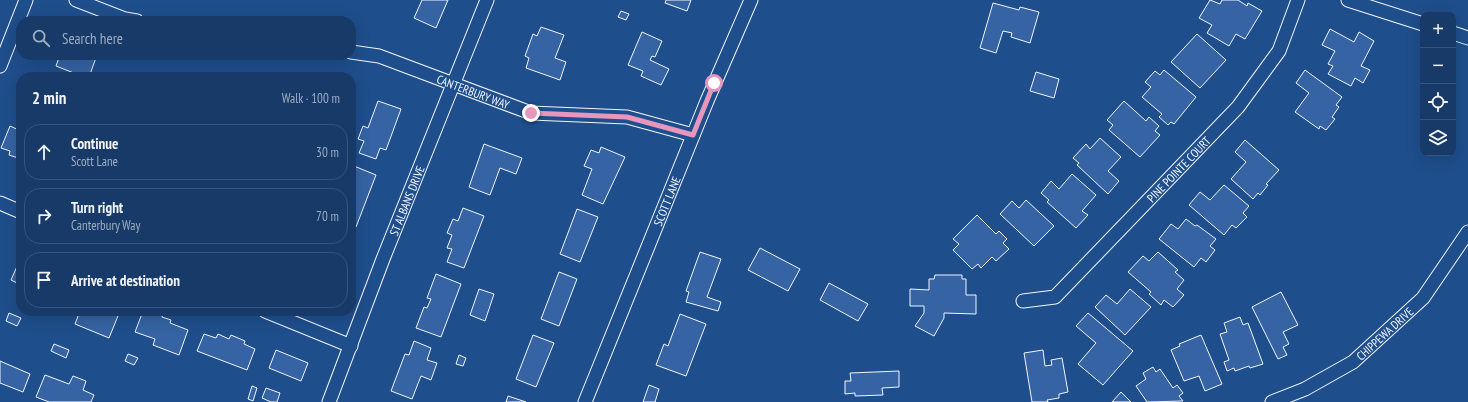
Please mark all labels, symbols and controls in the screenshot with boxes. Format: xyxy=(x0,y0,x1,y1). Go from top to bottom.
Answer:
map controls xyxy=(1420,12,1456,156)
button: + xyxy=(1420,12,1456,48)
search box xyxy=(16,16,356,60)
icon: search xyxy=(30,27,52,49)
text: Search here xyxy=(62,29,123,48)
button: − xyxy=(1420,48,1456,84)
street label: CANTERBURY WAY xyxy=(435,71,512,112)
route start xyxy=(705,74,723,92)
button: locate xyxy=(1420,84,1456,120)
text: 2 min xyxy=(32,87,66,109)
text: Walk · 100 m xyxy=(282,90,340,107)
route end xyxy=(522,104,540,122)
button: layers xyxy=(1420,120,1456,156)
street label: PINE POINTE COURT xyxy=(1143,133,1214,205)
text: Continue xyxy=(71,134,118,153)
icon: ahead xyxy=(33,141,55,163)
text: 30 m xyxy=(316,144,339,161)
text: Scott Lane xyxy=(71,153,118,170)
street label: ST ALBANS DRIVE xyxy=(386,163,427,238)
street label: SCOTT LANE xyxy=(650,174,683,228)
text: Turn right xyxy=(71,198,123,217)
icon: right xyxy=(33,205,55,227)
text: 70 m xyxy=(316,208,339,225)
text: Canterbury Way xyxy=(71,217,140,234)
icon: arrive xyxy=(33,269,55,291)
text: Arrive at destination xyxy=(71,271,180,290)
street label: CHIPPEWA DRIVE xyxy=(1353,304,1416,363)

